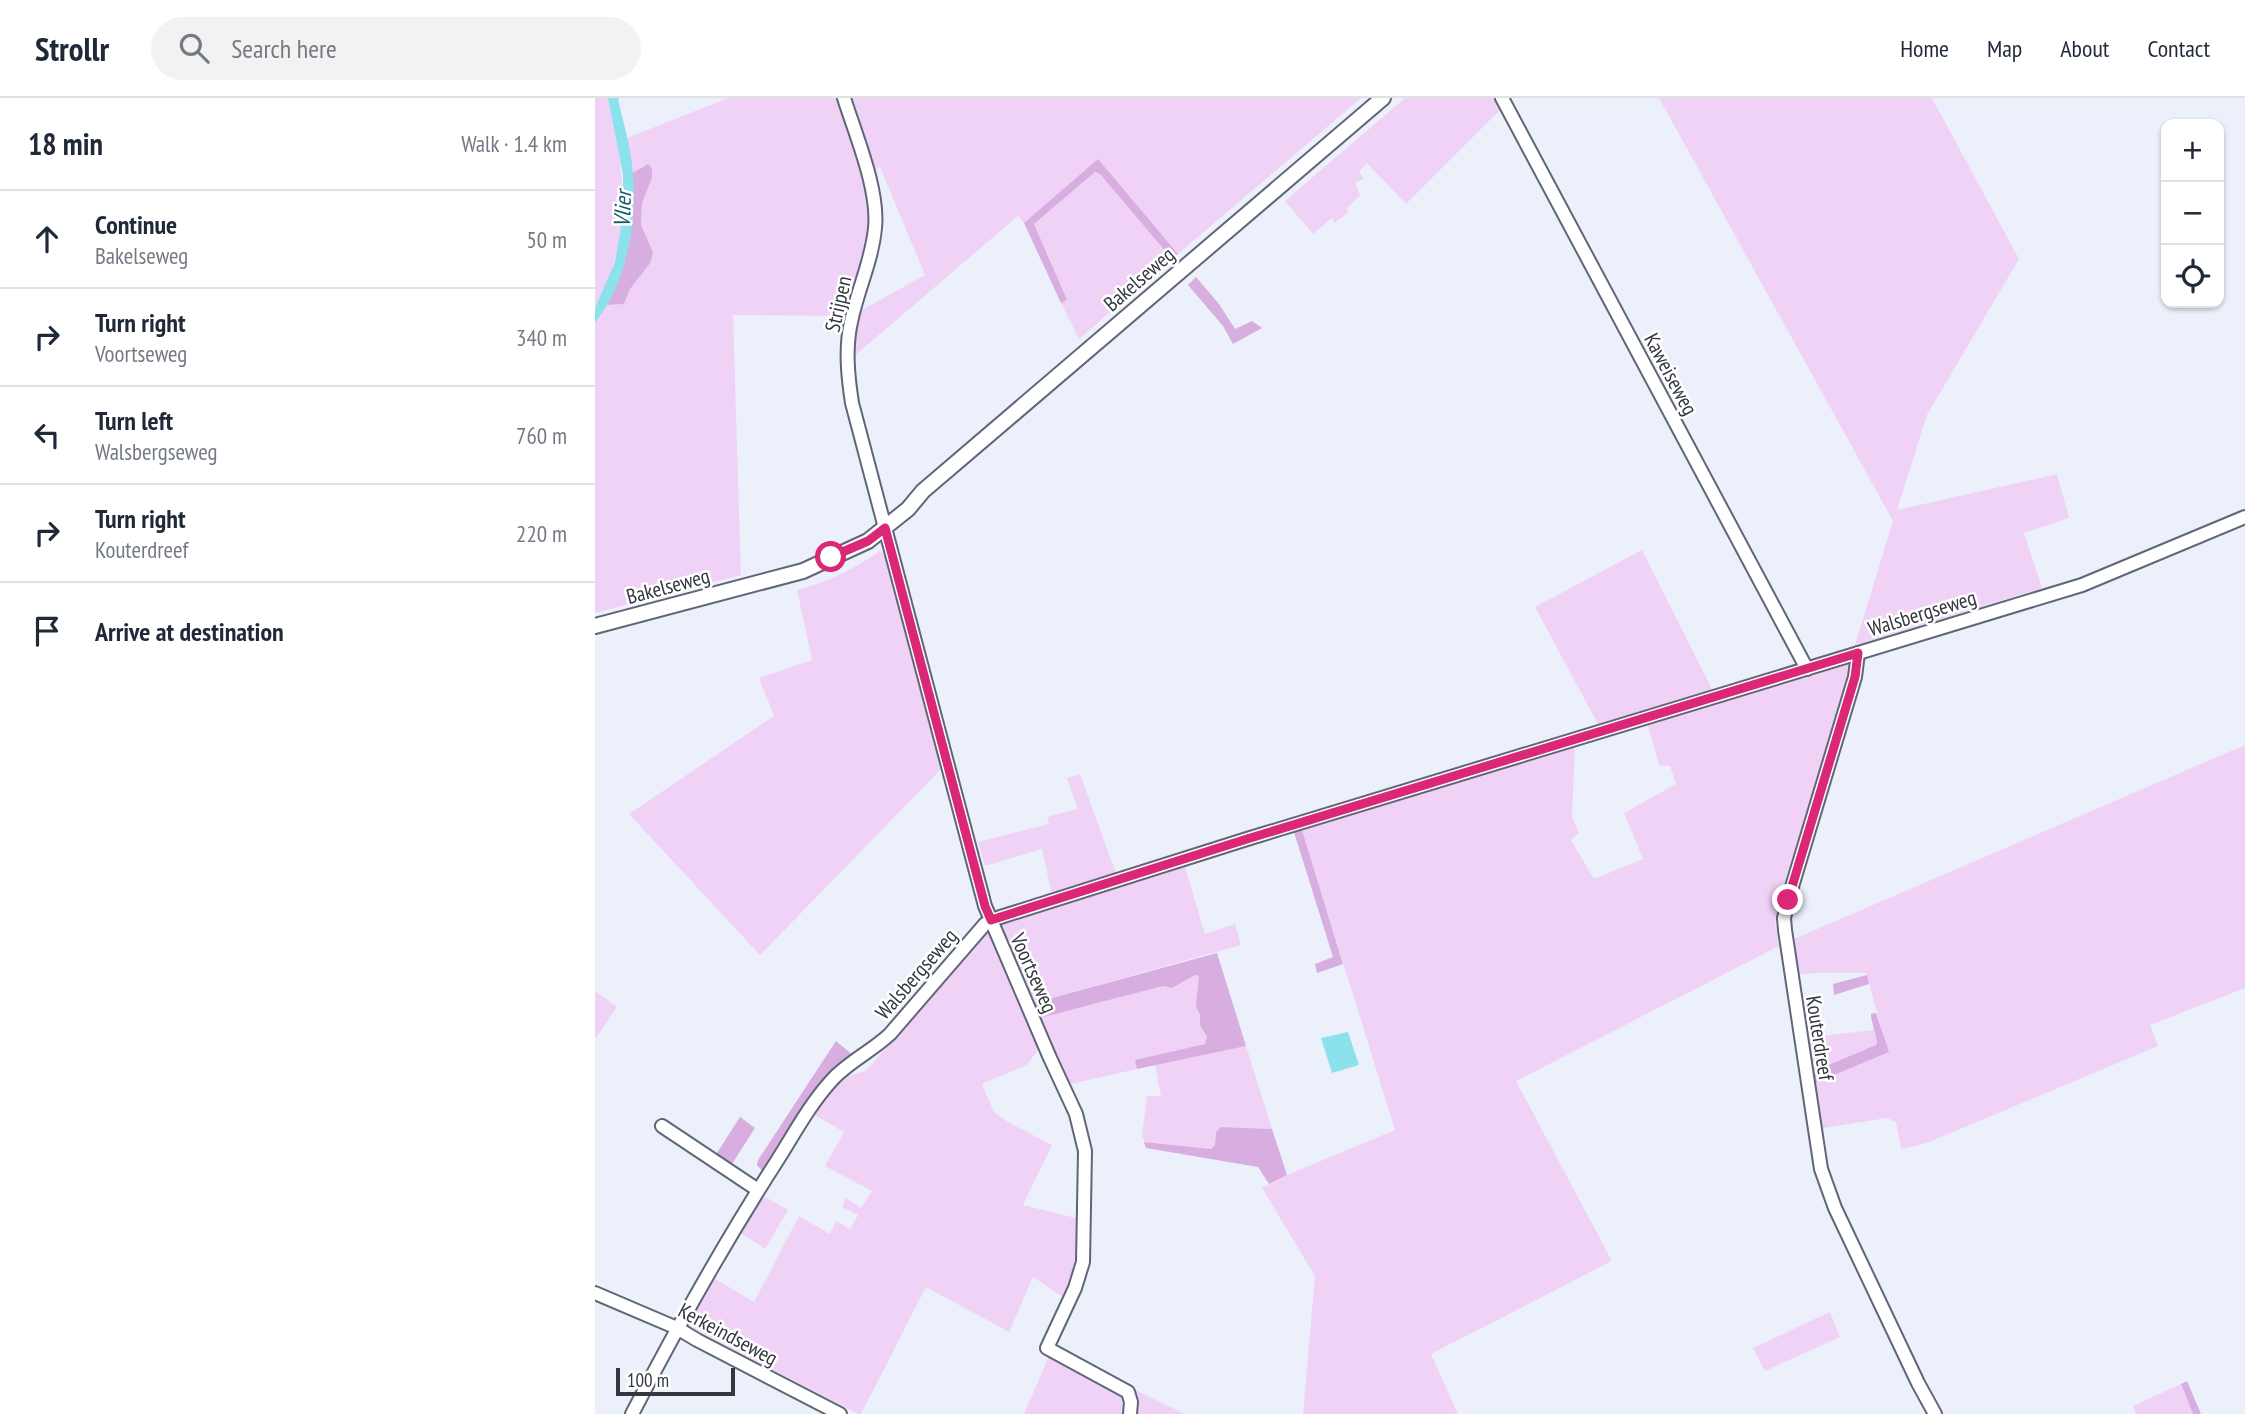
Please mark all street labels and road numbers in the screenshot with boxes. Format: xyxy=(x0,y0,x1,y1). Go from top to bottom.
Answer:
street label: Bakelseweg xyxy=(1098,241,1180,317)
street label: Strijpen xyxy=(818,273,858,335)
street label: Kaweiseweg xyxy=(1638,328,1704,420)
street label: Bakelseweg xyxy=(623,562,713,610)
street label: Walsbergseweg xyxy=(1865,584,1979,642)
street label: Walsbergseweg xyxy=(869,923,963,1025)
street label: Voortseweg xyxy=(1004,928,1063,1017)
street label: Kouterdreef xyxy=(1800,994,1840,1083)
street label: Kerkeindseweg xyxy=(674,1297,782,1371)

